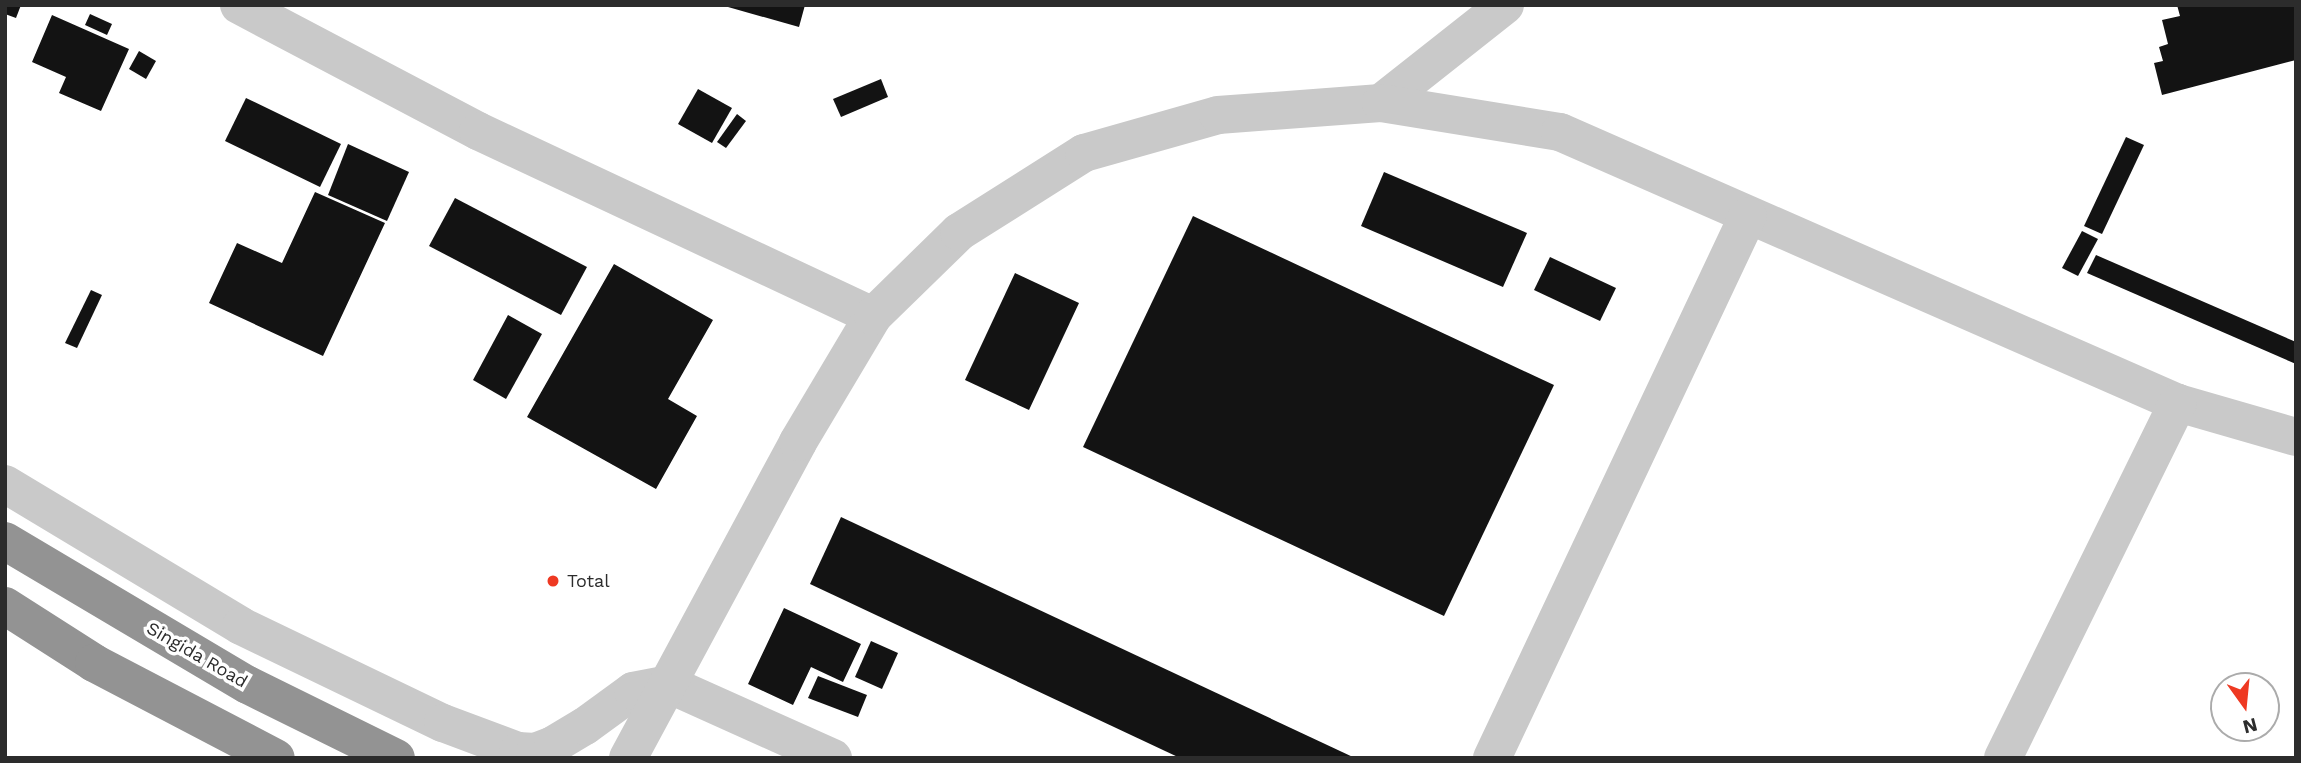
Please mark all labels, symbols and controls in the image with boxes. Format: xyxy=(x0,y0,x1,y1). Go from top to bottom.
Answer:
place label: Total xyxy=(567,570,610,592)
marker: Total xyxy=(545,573,561,589)
street label: Singida Road xyxy=(143,617,251,693)
north arrow xyxy=(2210,672,2280,742)
text: N xyxy=(2240,713,2260,739)

